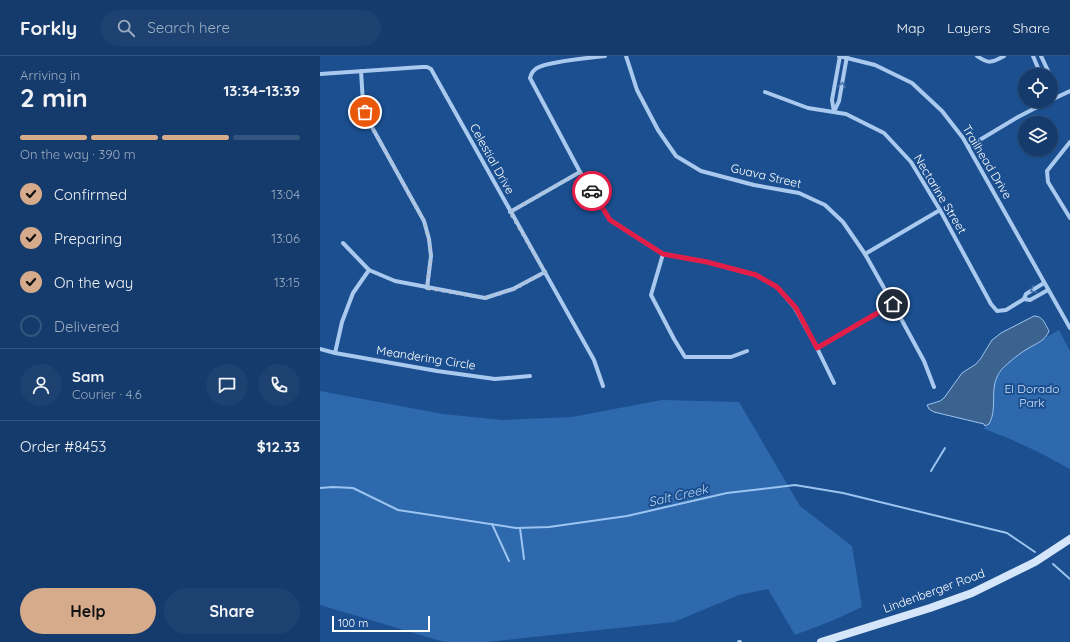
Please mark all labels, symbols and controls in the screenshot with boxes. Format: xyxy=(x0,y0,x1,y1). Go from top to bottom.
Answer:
search box xyxy=(101,10,381,46)
text: Forkly xyxy=(20,16,77,40)
icon: search xyxy=(115,17,137,39)
text: Search here xyxy=(147,18,230,37)
text: Map xyxy=(896,19,925,37)
text: Layers xyxy=(947,19,991,37)
text: Share xyxy=(1013,19,1050,37)
text: Arriving in xyxy=(20,67,80,83)
map controls xyxy=(1018,68,1058,156)
button: locate xyxy=(1018,68,1058,108)
text: 2 min xyxy=(20,81,88,114)
text: 13:34–13:39 xyxy=(223,81,300,100)
one-way arrow xyxy=(838,81,846,88)
pin xyxy=(348,95,382,129)
icon: bag xyxy=(354,101,376,123)
button: layers xyxy=(1018,116,1058,156)
street label: Celestial Drive xyxy=(467,121,518,197)
street label: Trailhead Drive xyxy=(959,122,1016,202)
text: On the way · 390 m xyxy=(20,146,136,162)
street label: Nectarine Street xyxy=(911,151,970,236)
street label: Guava Street xyxy=(729,160,803,191)
courier xyxy=(572,171,612,211)
icon: car xyxy=(581,180,603,202)
icon: check xyxy=(20,183,42,205)
text: Confirmed xyxy=(54,185,127,204)
text: 13:04 xyxy=(271,186,300,202)
icon: check xyxy=(20,227,42,249)
text: Preparing xyxy=(54,229,122,248)
text: 13:06 xyxy=(271,230,300,246)
icon: check xyxy=(20,271,42,293)
text: On the way xyxy=(54,273,133,292)
text: 13:15 xyxy=(274,274,300,290)
one-way arrow xyxy=(1030,285,1037,293)
pin xyxy=(876,287,910,321)
icon: home xyxy=(882,293,904,315)
text: Delivered xyxy=(54,317,119,336)
street label: Meandering Circle xyxy=(375,342,477,373)
button: person xyxy=(20,364,62,406)
button: chat xyxy=(206,364,248,406)
button: phone xyxy=(258,364,300,406)
text: Sam xyxy=(72,367,104,386)
park label: El Dorado Park xyxy=(1004,381,1060,410)
text: Courier · 4.6 xyxy=(72,386,142,402)
text: Order #8453 xyxy=(20,437,106,456)
text: $12.33 xyxy=(257,437,300,456)
water label: Salt Creek xyxy=(647,480,711,510)
street label: Lindenberger Road xyxy=(881,565,987,616)
button: Help xyxy=(20,588,156,634)
button: Share xyxy=(164,588,300,634)
scale bar xyxy=(332,614,430,633)
text: 100 m xyxy=(338,616,368,630)

